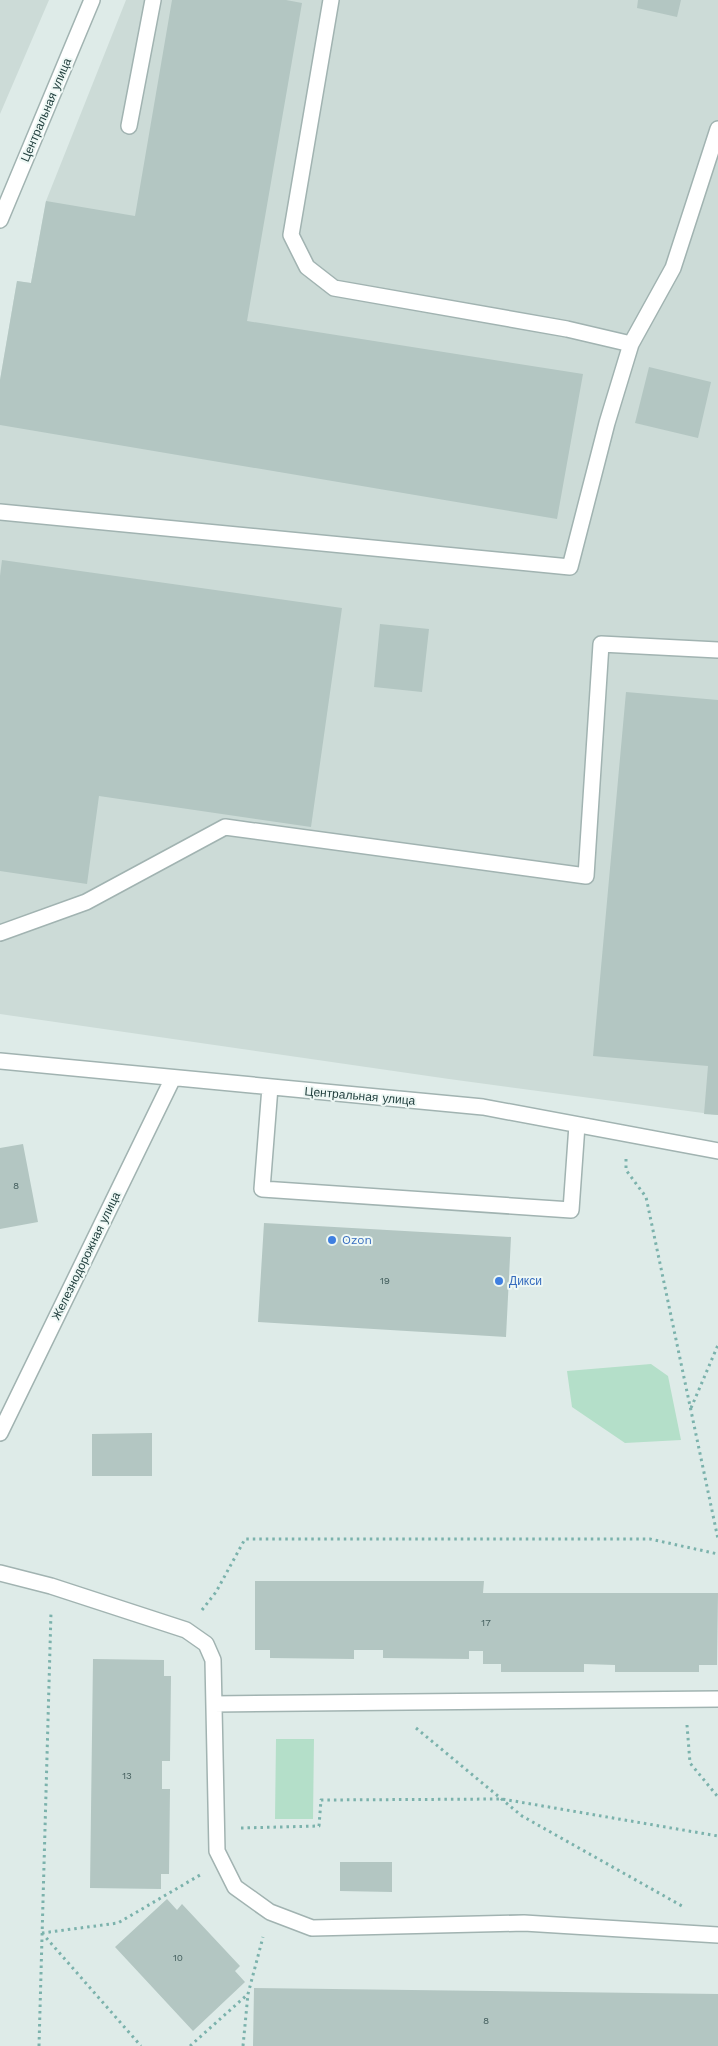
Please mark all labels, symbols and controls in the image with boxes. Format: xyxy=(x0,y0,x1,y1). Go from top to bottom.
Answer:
street label: Центральная улица xyxy=(18,56,74,164)
street label: Центральная улица xyxy=(304,1084,416,1108)
house number: 8 xyxy=(13,1180,19,1191)
street label: Железнодорожная улица xyxy=(49,1189,123,1322)
place label: Ozon xyxy=(342,1233,372,1247)
marker: Ozon xyxy=(326,1234,338,1246)
place label: Дикси xyxy=(509,1274,542,1288)
house number: 19 xyxy=(380,1275,390,1286)
marker: Дикси xyxy=(493,1275,505,1287)
house number: 17 xyxy=(481,1617,491,1628)
house number: 13 xyxy=(122,1770,132,1781)
house number: 10 xyxy=(173,1952,183,1963)
house number: 8 xyxy=(483,2015,489,2026)

